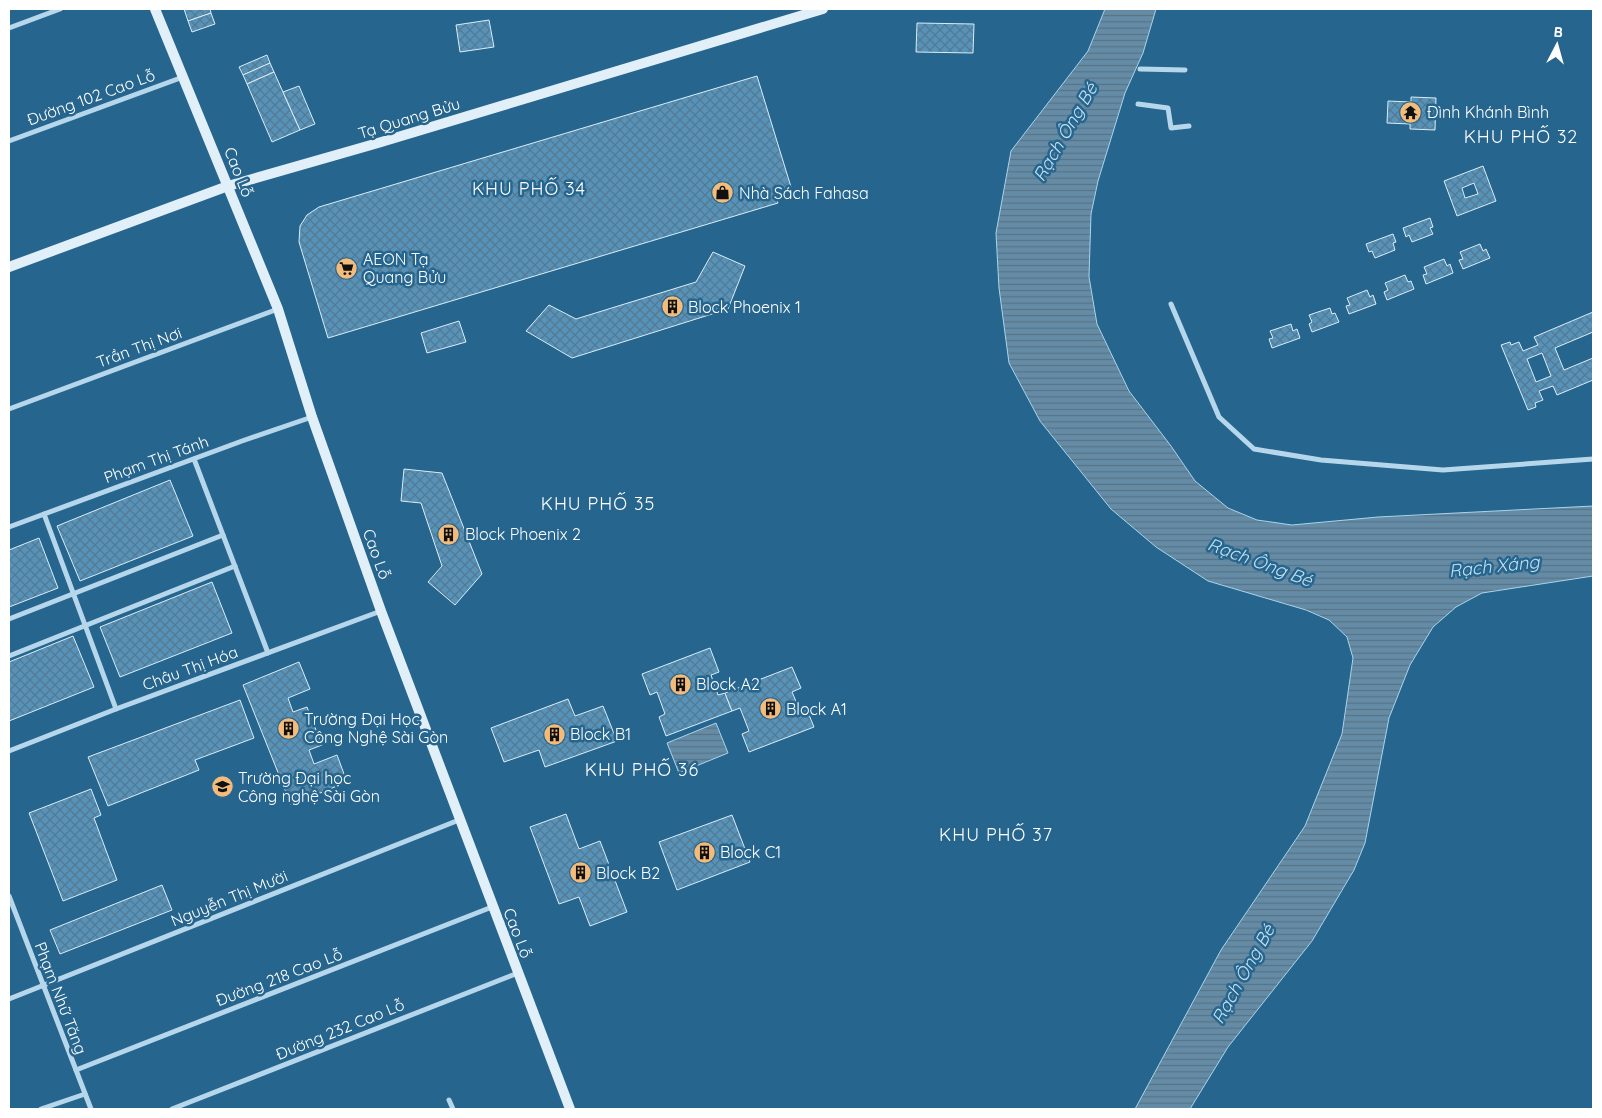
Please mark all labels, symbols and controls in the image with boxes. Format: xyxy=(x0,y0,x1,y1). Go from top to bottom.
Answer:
north arrow xyxy=(1532,20,1582,70)
text: B xyxy=(1553,23,1564,42)
street label: Đường 102 Cao Lỗ xyxy=(24,65,158,129)
water label: Rạch Ông Bé xyxy=(1028,78,1103,185)
street label: Tạ Quang Bửu xyxy=(356,93,462,143)
temple icon: Đình Khánh Bình xyxy=(1399,100,1423,124)
place label: Đình Khánh Bình xyxy=(1427,102,1549,122)
district label: KHU PHỐ 32 xyxy=(1464,125,1578,148)
street label: Cao Lỗ xyxy=(220,144,258,200)
district label: KHU PHỐ 34 xyxy=(472,177,586,200)
shop icon: Nhà Sách Fahasa xyxy=(711,181,735,205)
place label: Nhà Sách Fahasa xyxy=(739,183,869,203)
place label: AEON Tạ Quang Bửu xyxy=(363,249,446,287)
supermarket icon: AEON Tạ Quang Bửu xyxy=(335,256,359,280)
building icon: Block Phoenix 1 xyxy=(660,295,684,319)
place label: Block Phoenix 1 xyxy=(688,297,801,317)
street label: Trần Thị Nơi xyxy=(94,322,184,372)
street label: Phạm Thị Tánh xyxy=(101,431,211,487)
district label: KHU PHỐ 35 xyxy=(541,492,655,515)
building icon: Block Phoenix 2 xyxy=(437,522,461,546)
place label: Block Phoenix 2 xyxy=(465,524,581,544)
street label: Cao Lỗ xyxy=(359,526,395,582)
water label: Rạch Ông Bé xyxy=(1205,532,1316,592)
water label: Rạch Xáng xyxy=(1448,550,1542,582)
street label: Châu Thị Hóa xyxy=(140,642,240,694)
building icon: Block A2 xyxy=(668,672,692,696)
place label: Block A2 xyxy=(696,674,760,694)
building icon: Block A1 xyxy=(758,697,782,721)
place label: Block A1 xyxy=(786,699,847,719)
place label: Trường Đại Học Công Nghệ Sài Gòn xyxy=(304,709,448,747)
building icon: Trường Đại Học Công Nghệ Sài Gòn xyxy=(276,716,300,740)
building icon: Block B1 xyxy=(542,722,566,746)
place label: Block B1 xyxy=(570,724,631,744)
district label: KHU PHỐ 36 xyxy=(585,758,699,781)
place label: Trường Đại học Công nghệ Sài Gòn xyxy=(238,768,380,806)
school or university icon: Trường Đại học Công nghệ Sài Gòn xyxy=(210,775,234,799)
district label: KHU PHỐ 37 xyxy=(939,823,1053,846)
building icon: Block C1 xyxy=(692,840,716,864)
place label: Block C1 xyxy=(720,842,781,862)
building icon: Block B2 xyxy=(568,861,592,885)
place label: Block B2 xyxy=(596,863,660,883)
street label: Nguyễn Thị Mười xyxy=(168,865,290,931)
street label: Cao Lỗ xyxy=(499,905,537,961)
water label: Rạch Ông Bé xyxy=(1206,920,1280,1028)
street label: Phạm Nhữ Tăng xyxy=(30,939,92,1057)
street label: Đường 218 Cao Lỗ xyxy=(213,944,345,1010)
street label: Đường 232 Cao Lỗ xyxy=(273,994,407,1064)

